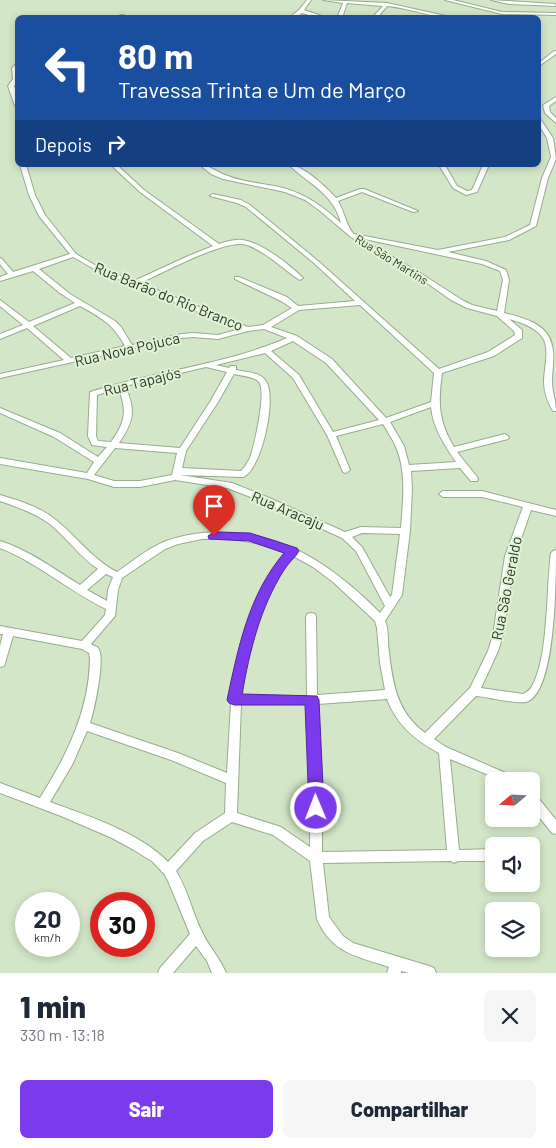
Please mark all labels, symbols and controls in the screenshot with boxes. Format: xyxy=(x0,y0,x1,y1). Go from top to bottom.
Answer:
text: 80 m xyxy=(118,34,193,76)
icon: left xyxy=(35,35,100,100)
text: Travessa Trinta e Um de Março xyxy=(118,76,406,102)
icon: right xyxy=(102,130,130,158)
text: Depois xyxy=(35,133,92,156)
street label: Rua São Martins xyxy=(353,231,431,287)
street label: Rua Barão do Rio Branco xyxy=(92,258,246,334)
street label: Rua Nova Pojuca xyxy=(73,328,181,370)
street label: Rua Tapajós xyxy=(102,363,182,399)
pin xyxy=(193,485,235,536)
street label: Rua Aracaju xyxy=(249,487,327,533)
icon: arrive xyxy=(200,492,228,520)
street label: Rua São Geraldo xyxy=(487,535,525,641)
north arrow xyxy=(485,772,540,828)
map controls xyxy=(485,772,540,957)
position arrow xyxy=(289,781,341,833)
button: sound xyxy=(485,837,540,892)
speed limit sign: 30 xyxy=(90,892,155,957)
button: layers xyxy=(485,902,540,957)
text: 20 xyxy=(33,903,62,933)
text: km/h xyxy=(34,930,61,944)
text: 1 min xyxy=(20,988,86,1024)
button: close xyxy=(484,990,536,1042)
text: 330 m · 13:18 xyxy=(20,1025,105,1044)
button: Sair xyxy=(20,1080,273,1138)
button: Compartilhar xyxy=(283,1080,536,1138)

